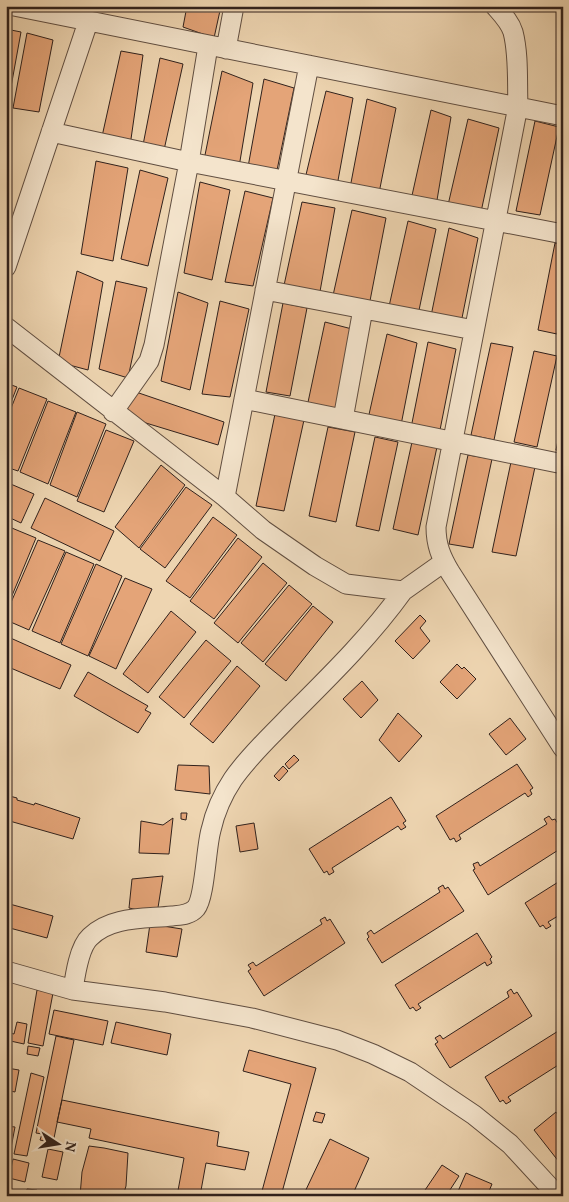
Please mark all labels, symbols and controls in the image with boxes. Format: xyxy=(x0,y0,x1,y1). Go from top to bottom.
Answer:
north arrow xyxy=(32,1120,82,1170)
text: N xyxy=(59,1139,80,1153)

